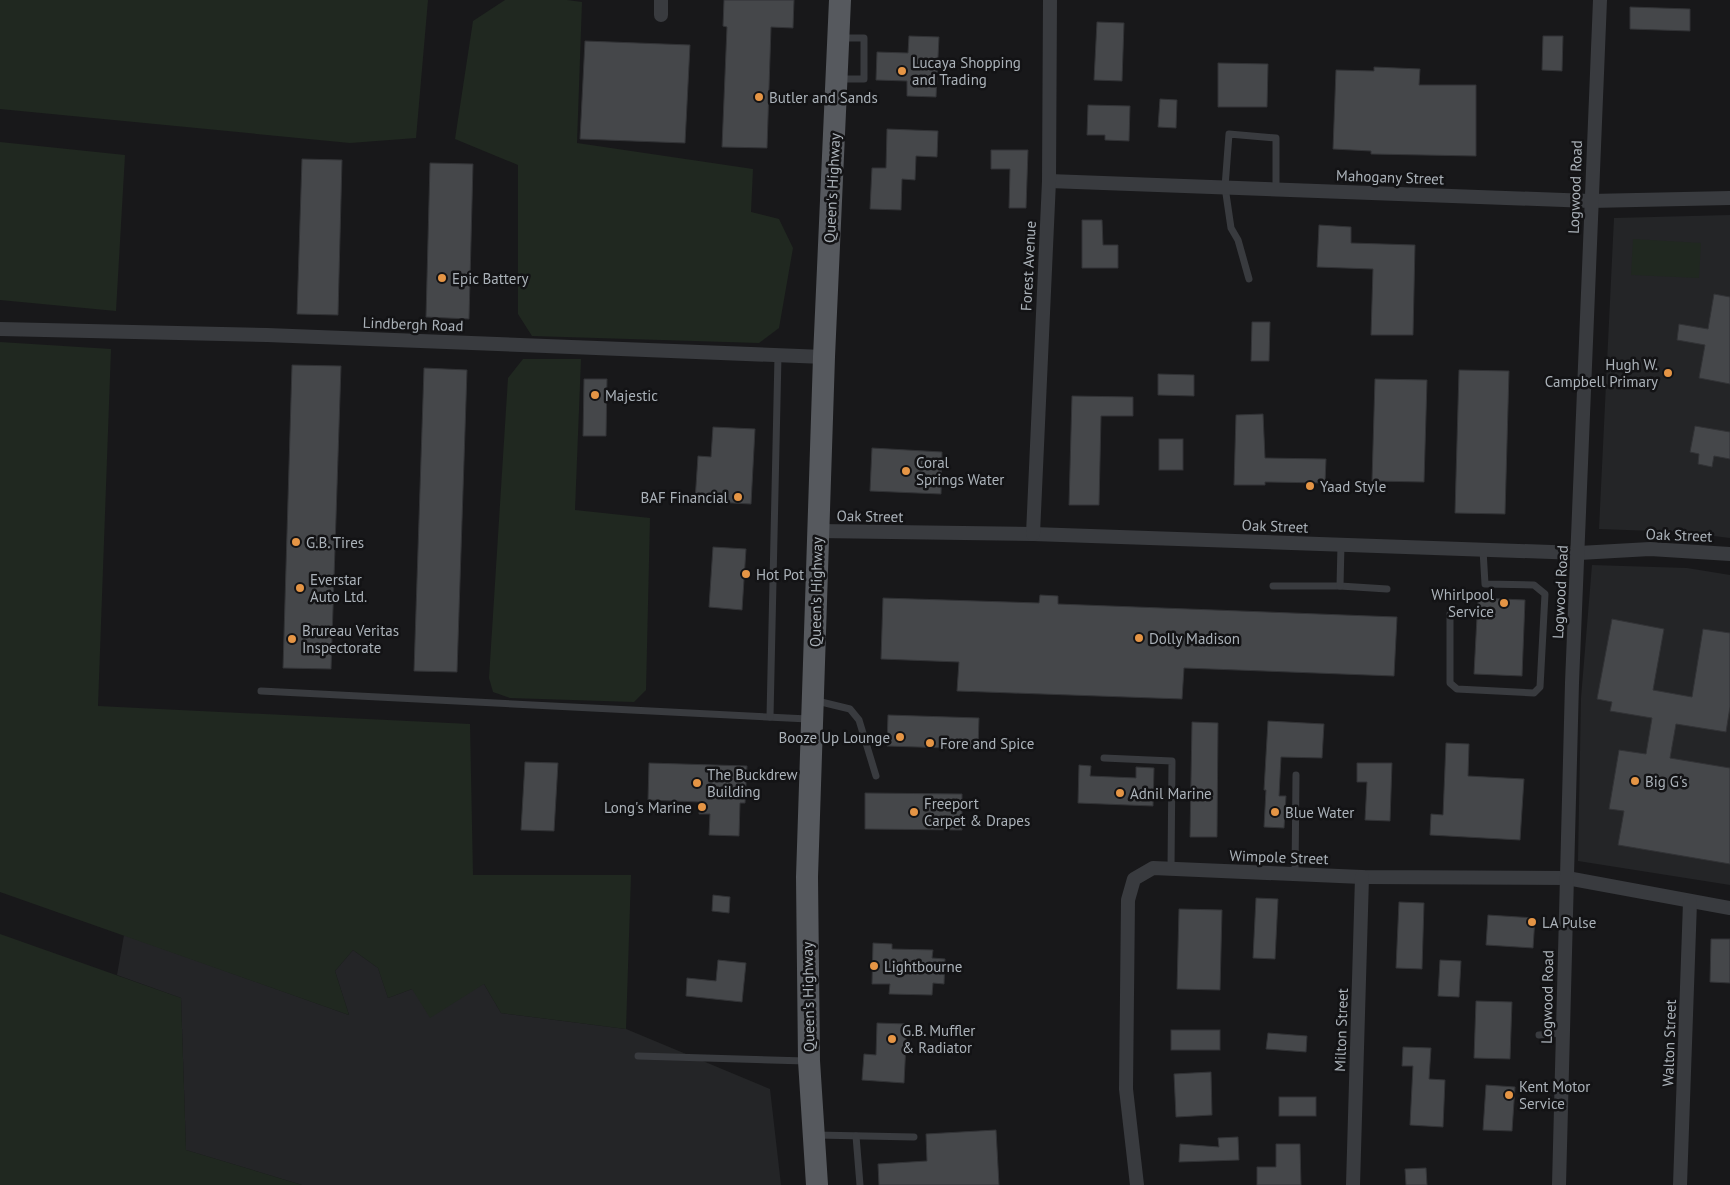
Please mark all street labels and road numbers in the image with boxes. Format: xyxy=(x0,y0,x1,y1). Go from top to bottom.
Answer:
street label: Queen's Highway xyxy=(820,133,844,243)
street label: Logwood Road xyxy=(1564,140,1586,234)
street label: Mahogany Street xyxy=(1336,166,1444,188)
street label: Forest Avenue xyxy=(1016,220,1040,312)
street label: Lindbergh Road xyxy=(362,313,464,335)
street label: Oak Street xyxy=(836,506,904,526)
street label: Oak Street xyxy=(1241,515,1309,537)
street label: Oak Street xyxy=(1645,524,1713,546)
street label: Queen's Highway xyxy=(806,537,826,647)
street label: Logwood Road xyxy=(1548,545,1572,639)
street label: Wimpole Street xyxy=(1229,846,1329,868)
street label: Queen's Highway xyxy=(798,942,818,1052)
street label: Logwood Road xyxy=(1537,950,1557,1044)
street label: Milton Street xyxy=(1330,988,1352,1072)
street label: Walton Street xyxy=(1658,999,1680,1087)

